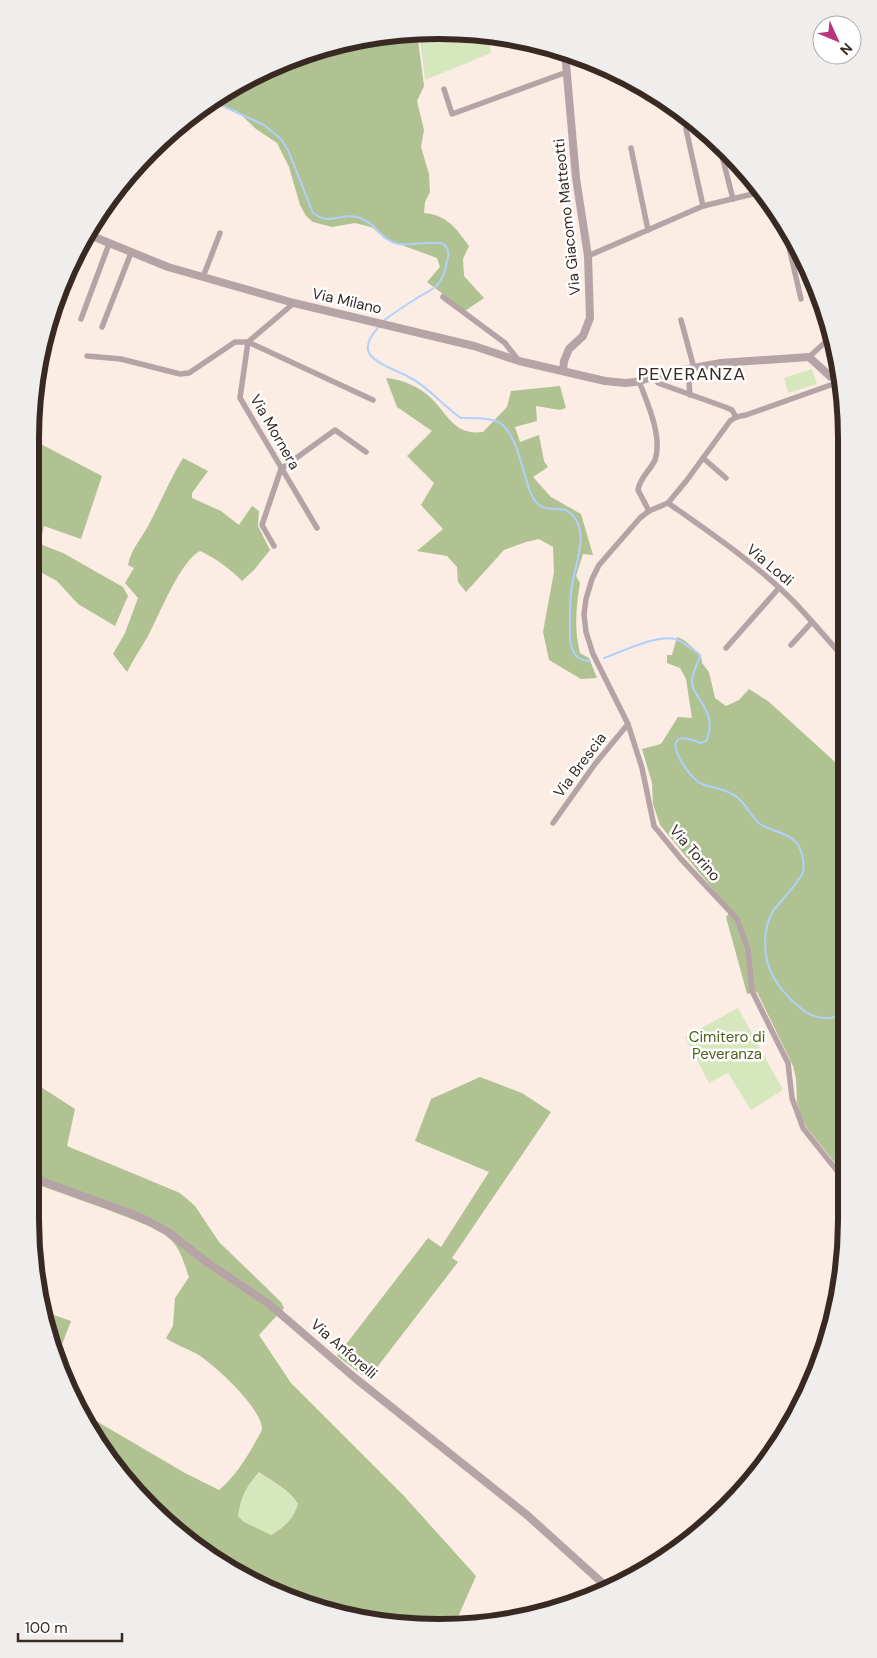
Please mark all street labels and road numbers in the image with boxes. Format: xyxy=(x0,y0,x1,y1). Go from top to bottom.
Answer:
street label: Via Giacomo Matteotti xyxy=(549,138,585,296)
street label: Via Milano xyxy=(310,283,384,319)
street label: Via Mornera xyxy=(245,391,305,473)
street label: Via Lodi xyxy=(742,540,798,590)
street label: Via Brescia xyxy=(549,728,611,802)
street label: Via Torino xyxy=(665,821,725,885)
street label: Via Anforelli xyxy=(306,1315,382,1383)

